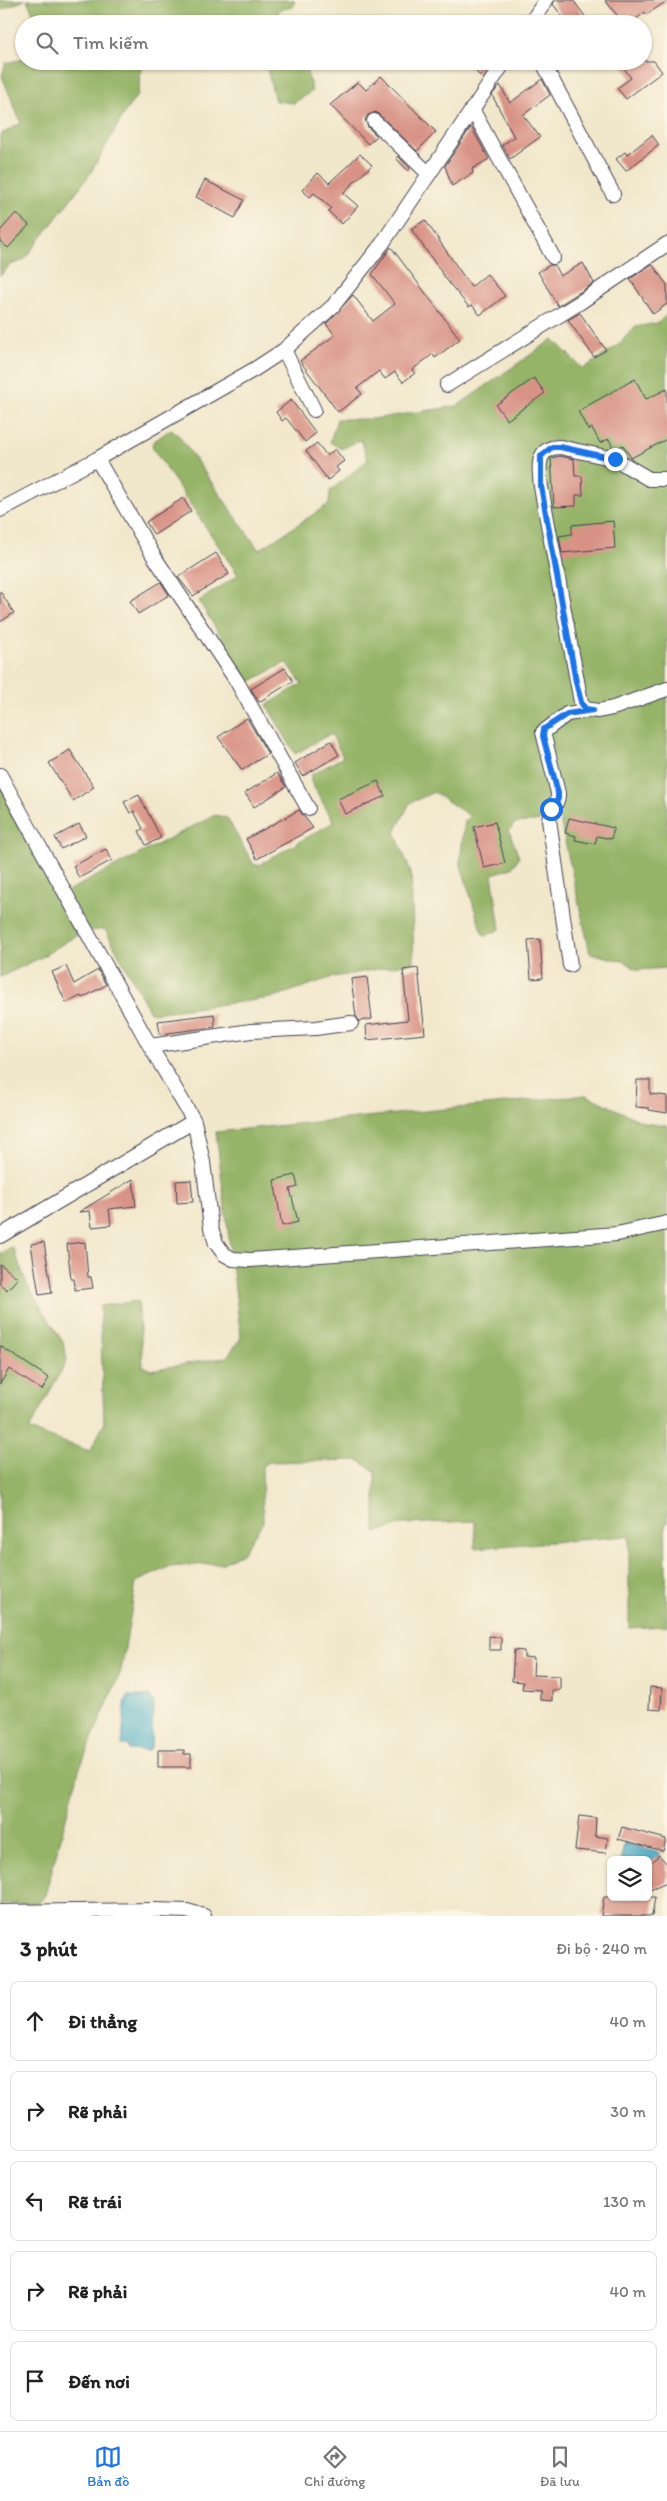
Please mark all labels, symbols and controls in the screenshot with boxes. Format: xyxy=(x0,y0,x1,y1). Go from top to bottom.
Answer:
search box xyxy=(15,15,652,70)
icon: search xyxy=(33,29,61,57)
text: Tìm kiếm xyxy=(73,31,148,54)
route end xyxy=(604,448,627,471)
route start xyxy=(540,798,563,821)
map controls xyxy=(607,1856,652,1901)
button: layers xyxy=(607,1856,652,1901)
text: 3 phút xyxy=(20,1936,78,1961)
text: Đi bộ · 240 m xyxy=(556,1939,647,1958)
icon: ahead xyxy=(21,2007,49,2035)
text: Đi thẳng xyxy=(68,2010,137,2033)
text: 40 m xyxy=(609,2012,646,2031)
icon: right xyxy=(21,2097,49,2125)
text: Rẽ phải xyxy=(68,2100,127,2123)
text: 30 m xyxy=(610,2102,646,2121)
icon: left xyxy=(21,2187,49,2215)
text: Rẽ trái xyxy=(68,2190,122,2213)
text: 130 m xyxy=(603,2192,646,2211)
icon: right xyxy=(21,2277,49,2305)
text: Rẽ phải xyxy=(68,2280,127,2303)
text: 40 m xyxy=(609,2282,646,2301)
icon: arrive xyxy=(21,2367,49,2395)
text: Đến nơi xyxy=(68,2370,130,2393)
tab: Bản đồ xyxy=(87,2443,130,2490)
tab: Chỉ đường xyxy=(304,2443,365,2490)
tab: Đã lưu xyxy=(540,2443,580,2490)

